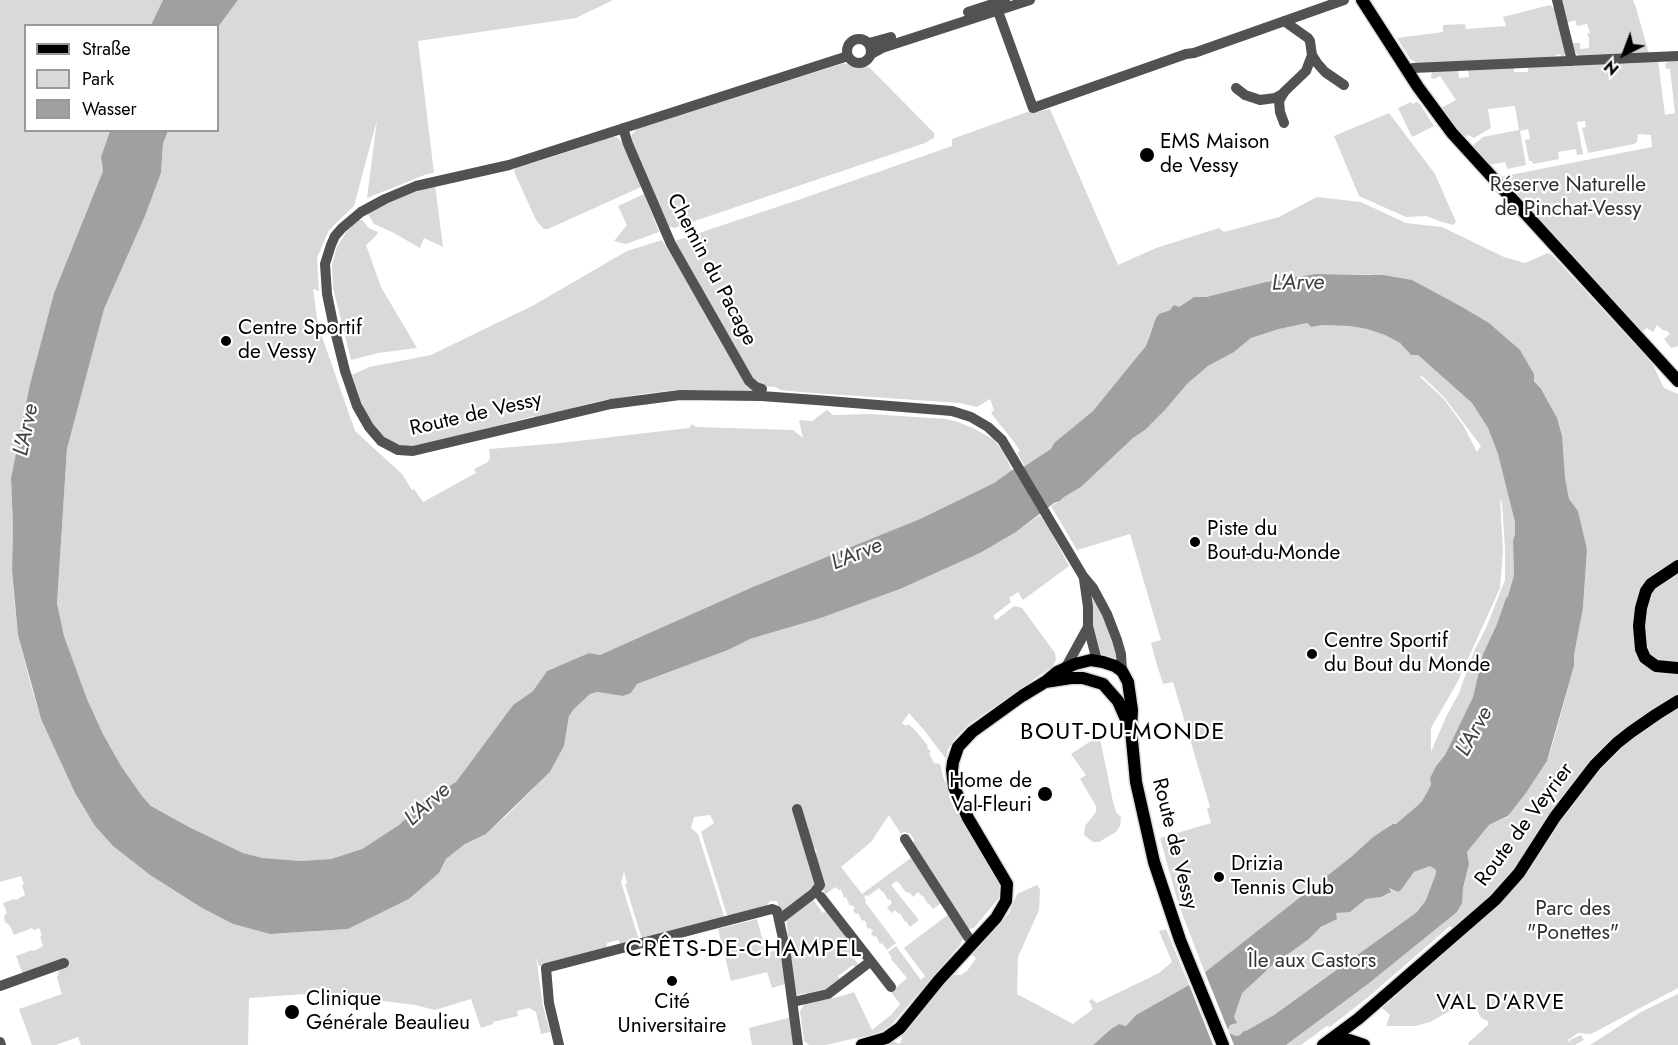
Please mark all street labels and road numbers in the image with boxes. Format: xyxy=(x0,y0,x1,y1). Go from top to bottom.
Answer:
street label: Chemin du Pacage xyxy=(660,190,762,350)
street label: Route de Vessy xyxy=(408,388,544,442)
street label: Route de Veyrier xyxy=(1470,758,1580,892)
street label: Route de Vessy xyxy=(1145,776,1203,912)

